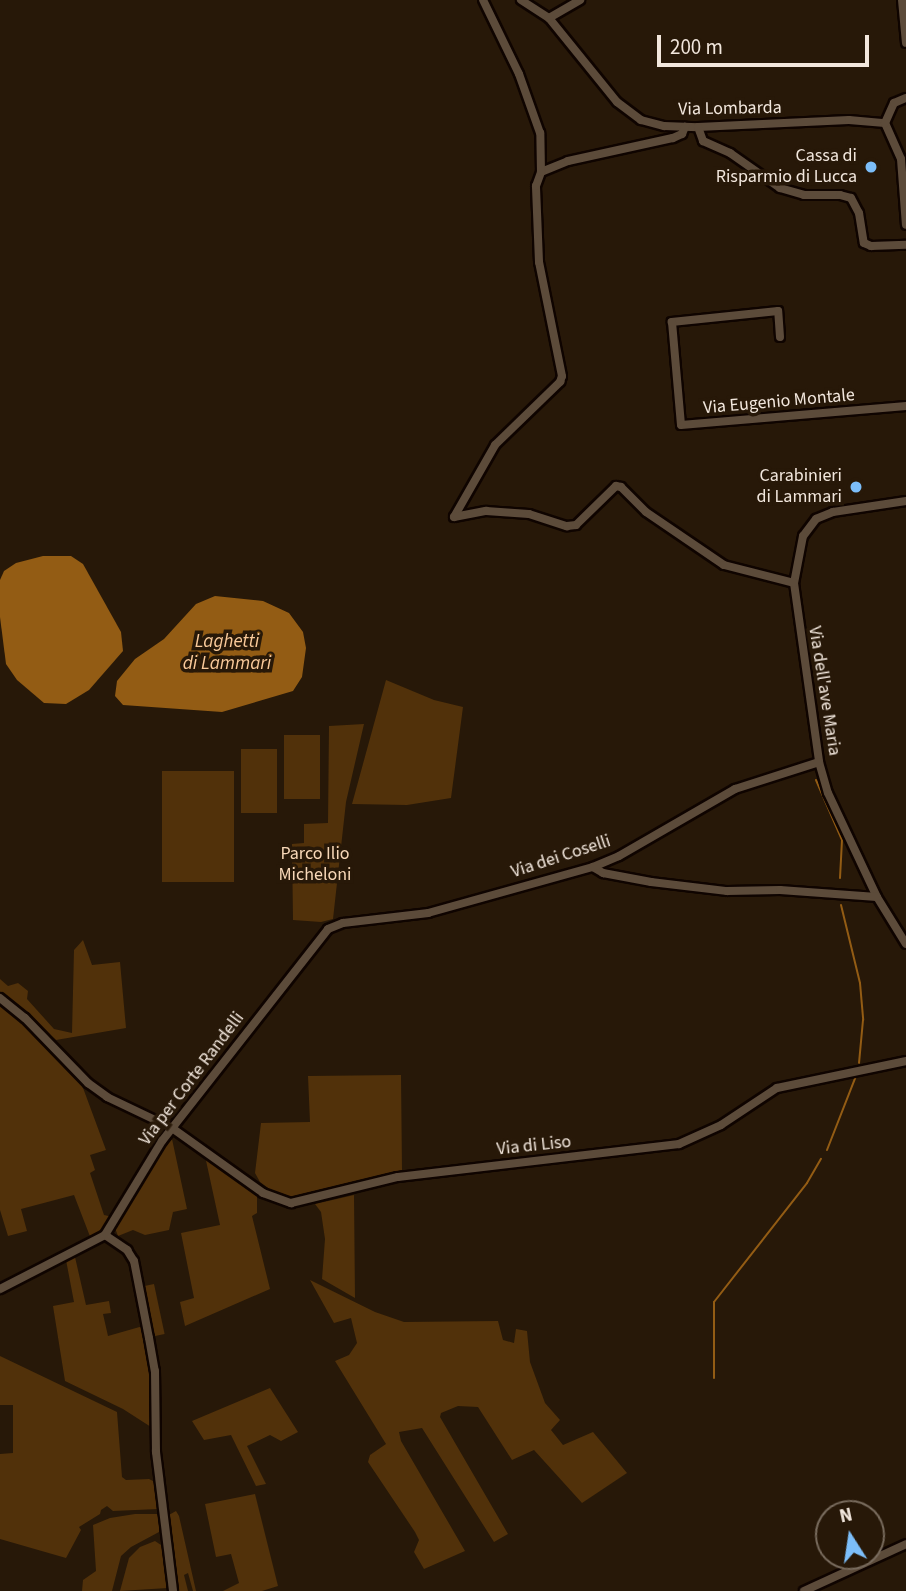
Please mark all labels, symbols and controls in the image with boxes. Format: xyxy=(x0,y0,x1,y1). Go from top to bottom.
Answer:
scale bar xyxy=(661,21,873,65)
text: 200 m xyxy=(670,32,723,62)
street label: Via Lombarda xyxy=(678,97,782,121)
place label: Cassa di Risparmio di Lucca xyxy=(716,146,857,188)
marker: Cassa di Risparmio di Lucca xyxy=(863,159,879,175)
street label: Via Eugenio Montale xyxy=(702,385,856,419)
place label: Carabinieri di Lammari xyxy=(757,466,842,508)
marker: Carabinieri di Lammari xyxy=(848,479,864,495)
street label: Via dell'ave Maria xyxy=(803,625,845,757)
water label: Laghetti di Lammari xyxy=(183,631,271,675)
street label: Via dei Coselli xyxy=(508,831,614,883)
park label: Parco Ilio Micheloni xyxy=(278,844,352,886)
street label: Via per Corte Randelli xyxy=(135,1008,249,1150)
street label: Via di Liso xyxy=(496,1131,572,1161)
north arrow xyxy=(815,1500,885,1570)
text: N xyxy=(837,1501,855,1530)

